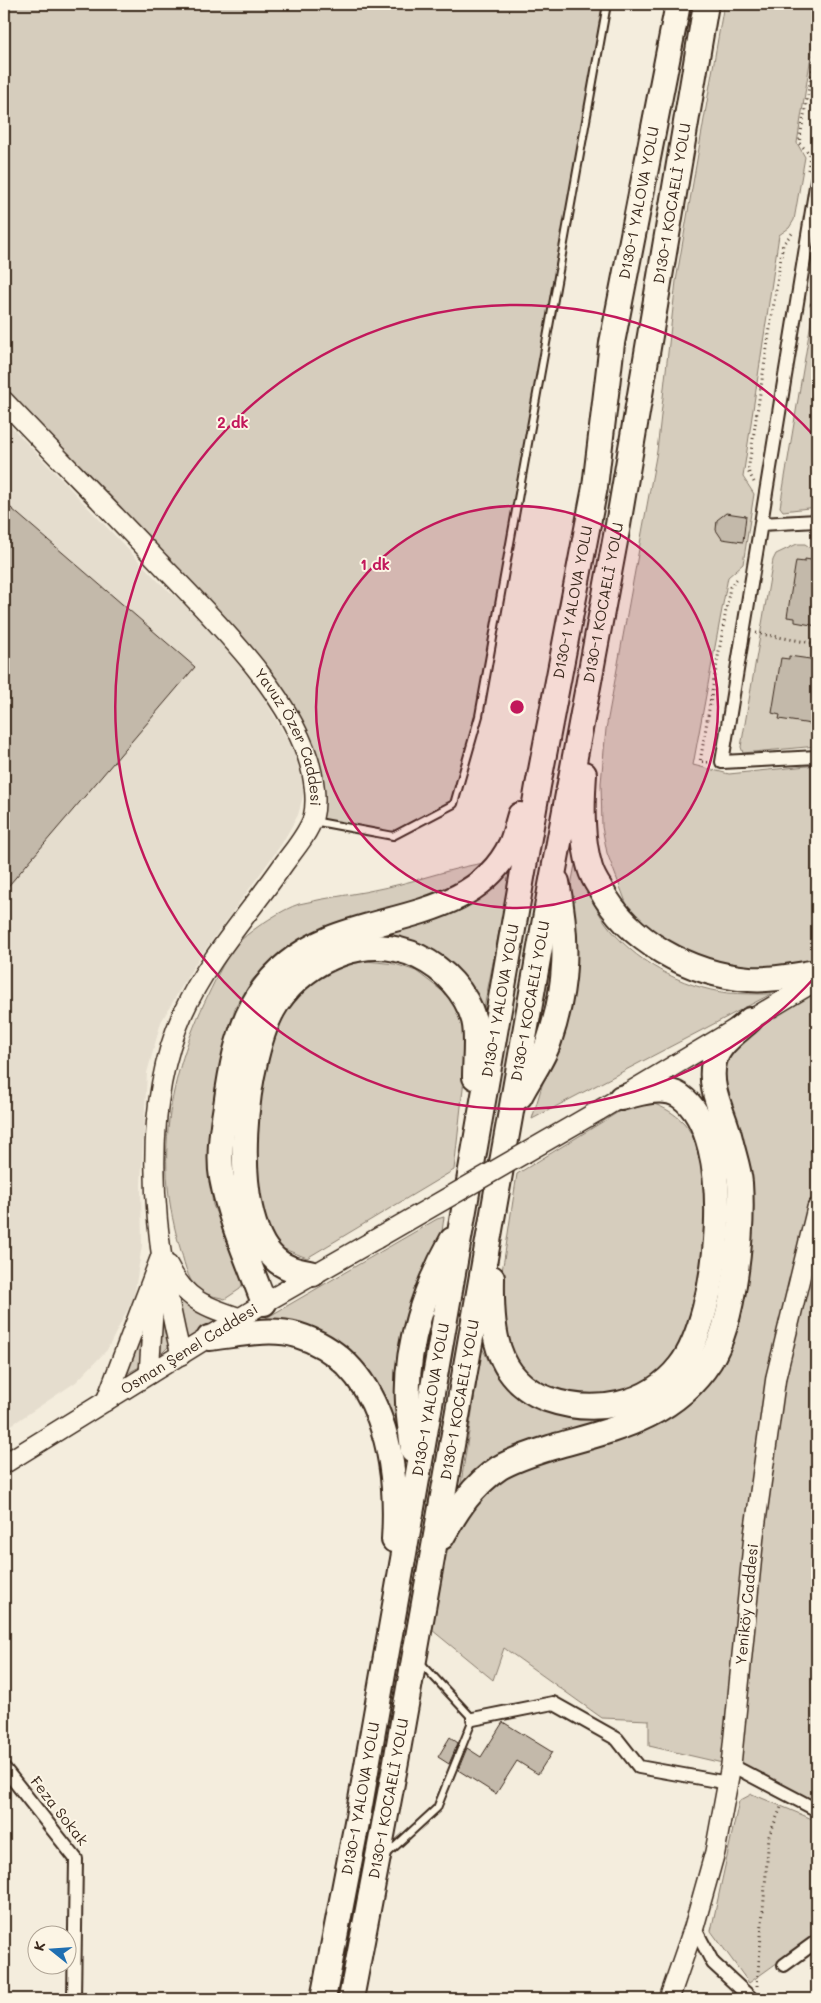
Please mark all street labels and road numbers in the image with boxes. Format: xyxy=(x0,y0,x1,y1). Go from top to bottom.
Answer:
street label: D130-1 KOCAELİ YOLU xyxy=(648,122,695,285)
street label: D130-1 YALOVA YOLU xyxy=(614,125,663,281)
street label: D130-1 KOCAELİ YOLU xyxy=(578,521,627,684)
street label: D130-1 YALOVA YOLU xyxy=(548,524,596,680)
street label: Yavuz Özer Caddesi xyxy=(250,663,326,806)
street label: D130-1 KOCAELİ YOLU xyxy=(506,919,554,1083)
street label: D130-1 YALOVA YOLU xyxy=(476,922,523,1079)
street label: Osman Şenel Caddesi xyxy=(116,1298,261,1398)
street label: D130-1 KOCAELİ YOLU xyxy=(435,1318,483,1481)
street label: D130-1 YALOVA YOLU xyxy=(407,1321,453,1478)
street label: Yeniköy Caddesi xyxy=(730,1543,762,1666)
street label: D130-1 KOCAELİ YOLU xyxy=(363,1717,412,1880)
street label: D130-1 YALOVA YOLU xyxy=(336,1720,383,1877)
street label: Feza Sokak xyxy=(26,1772,93,1849)

